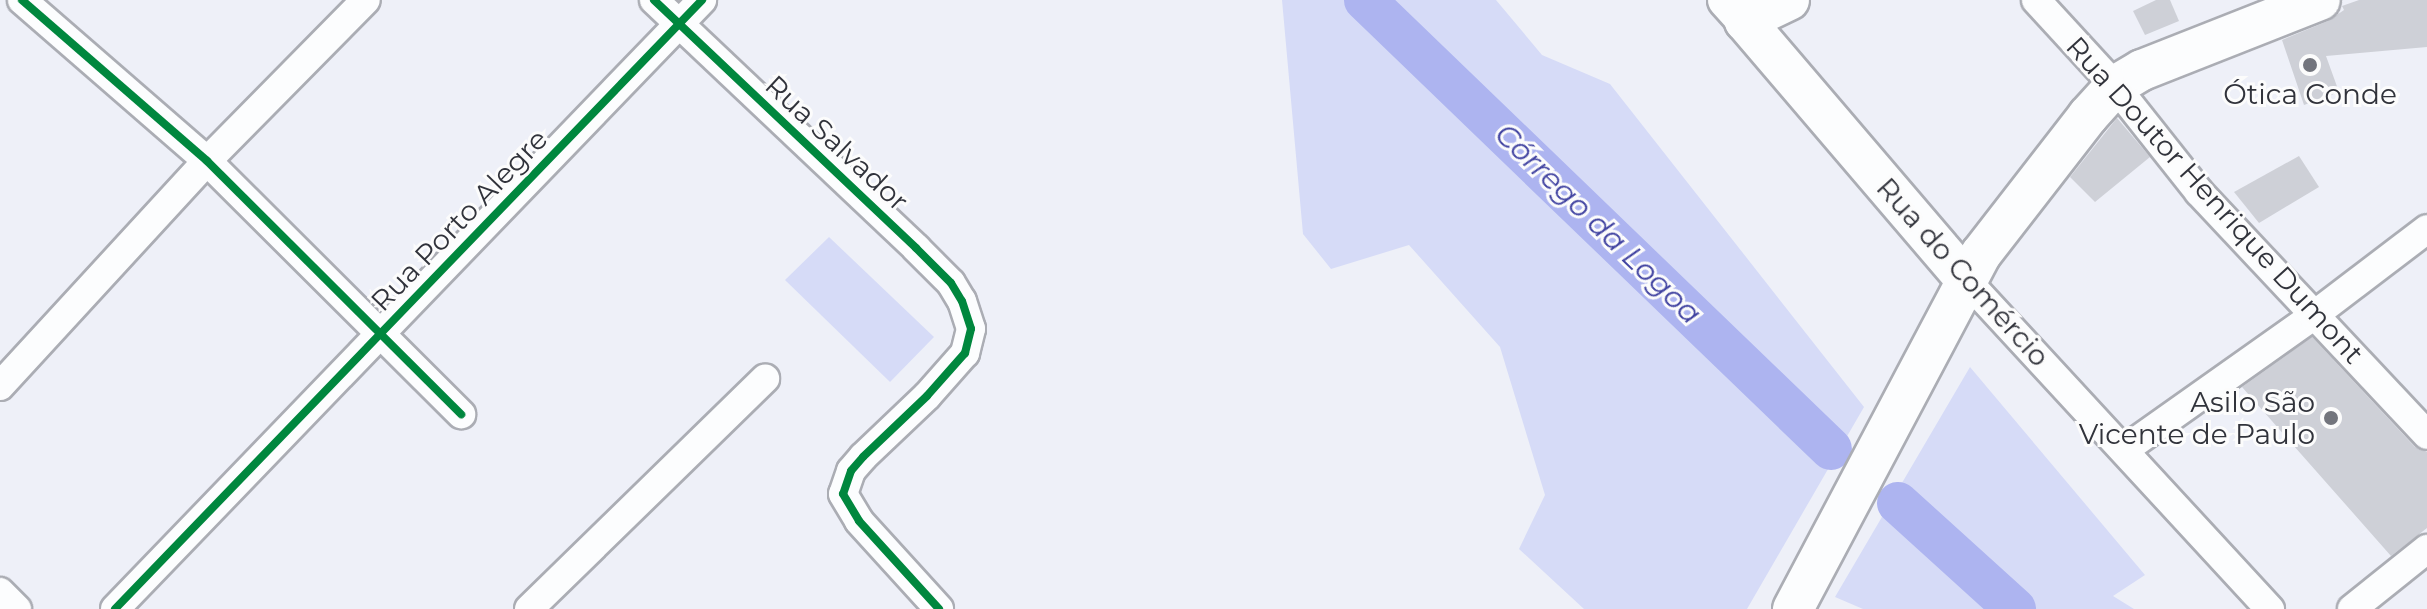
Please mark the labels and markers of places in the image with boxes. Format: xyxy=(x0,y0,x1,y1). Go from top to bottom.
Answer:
marker: Ótica Conde xyxy=(2301,56,2319,74)
place label: Ótica Conde xyxy=(2223,77,2397,111)
place label: Asilo São Vicente de Paulo xyxy=(2079,385,2315,451)
marker: Asilo São Vicente de Paulo xyxy=(2322,409,2340,427)

